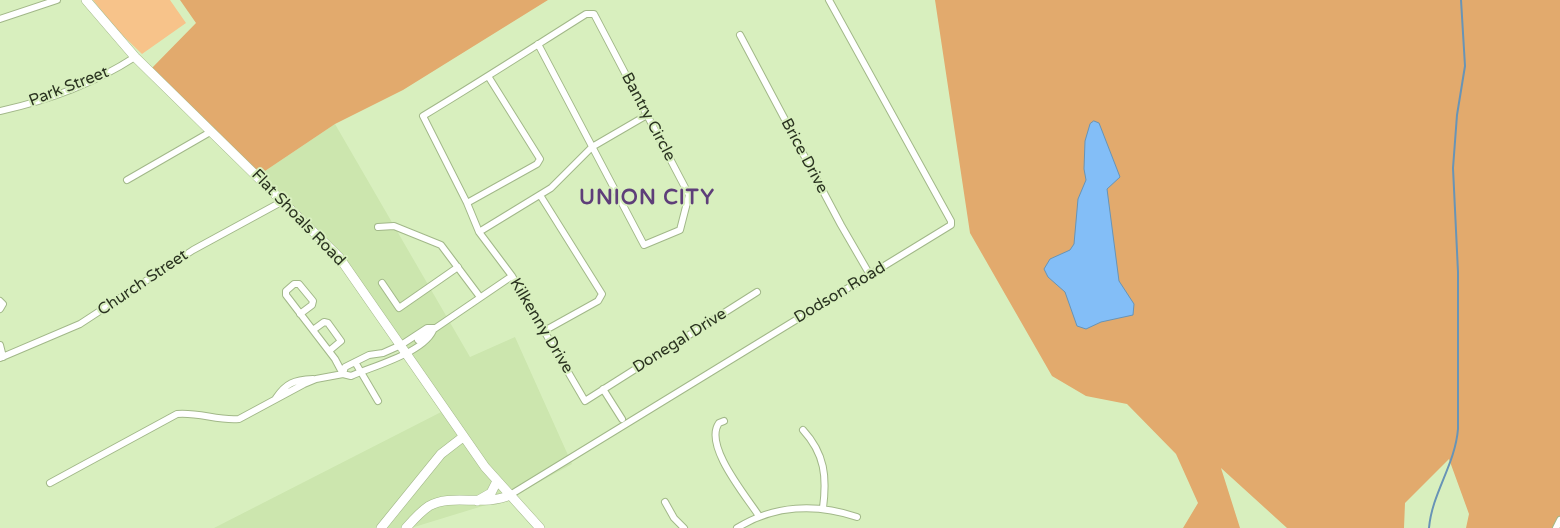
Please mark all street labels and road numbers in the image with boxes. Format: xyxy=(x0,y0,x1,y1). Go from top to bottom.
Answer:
street label: Park Street xyxy=(26,63,112,111)
street label: Bantry Circle xyxy=(617,70,679,164)
street label: Brice Drive xyxy=(776,115,832,197)
street label: Flat Shoals Road xyxy=(247,166,349,270)
street label: Church Street xyxy=(94,246,192,320)
street label: Dodson Road xyxy=(791,258,889,328)
street label: Kilkenny Drive xyxy=(505,275,577,377)
street label: Donegal Drive xyxy=(630,305,730,377)

